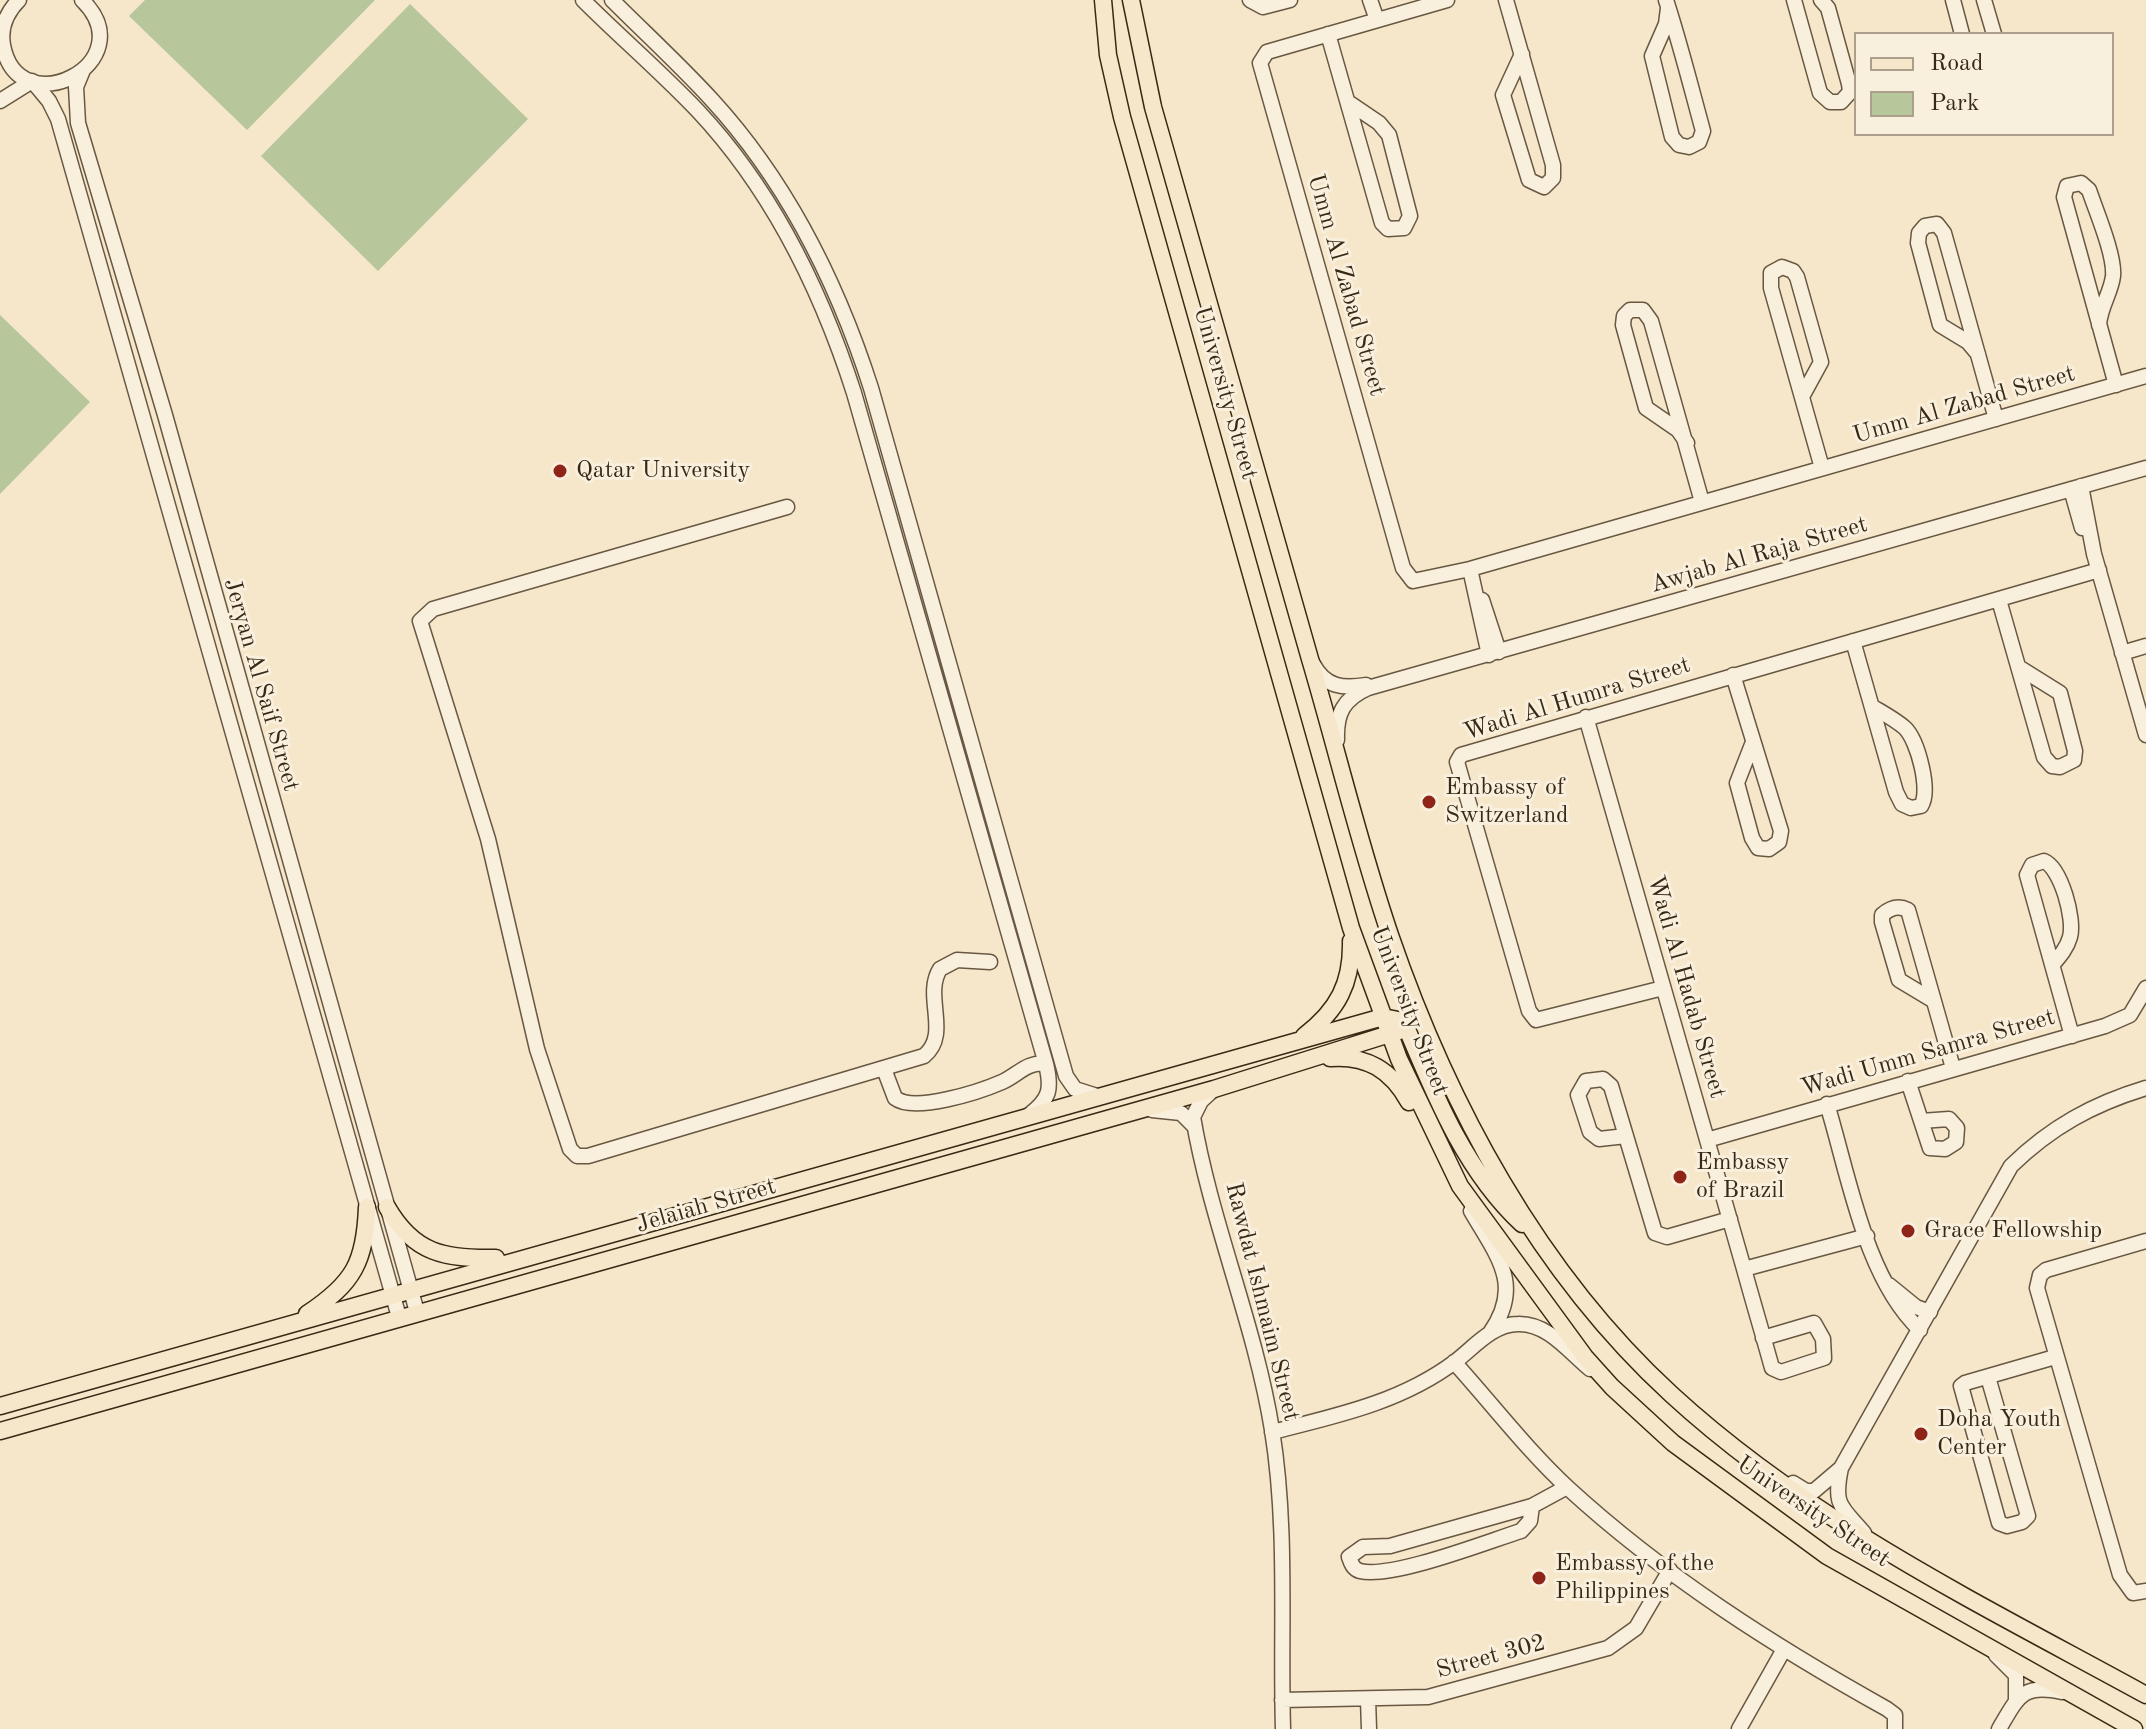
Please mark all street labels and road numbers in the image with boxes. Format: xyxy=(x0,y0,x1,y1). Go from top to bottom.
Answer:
street label: Umm Al Zabad Street xyxy=(1301,171,1391,399)
street label: University Street xyxy=(1186,303,1264,483)
street label: Umm Al Zabad Street xyxy=(1850,360,2078,450)
street label: Awjab Al Raja Street xyxy=(1647,510,1871,600)
street label: Jeryan Al Saif Street xyxy=(217,575,305,795)
street label: Wadi Al Humra Street xyxy=(1460,651,1694,747)
street label: Wadi Al Hadab Street xyxy=(1640,872,1732,1102)
street label: University Street xyxy=(1363,922,1455,1100)
street label: Wadi Umm Samra Street xyxy=(1798,1003,2058,1103)
street label: Jelaiah Street xyxy=(633,1172,779,1240)
street label: Rawdat Ishmaim Street xyxy=(1218,1180,1306,1424)
street label: University Street xyxy=(1731,1450,1895,1574)
street label: Street 302 xyxy=(1433,1629,1549,1685)

